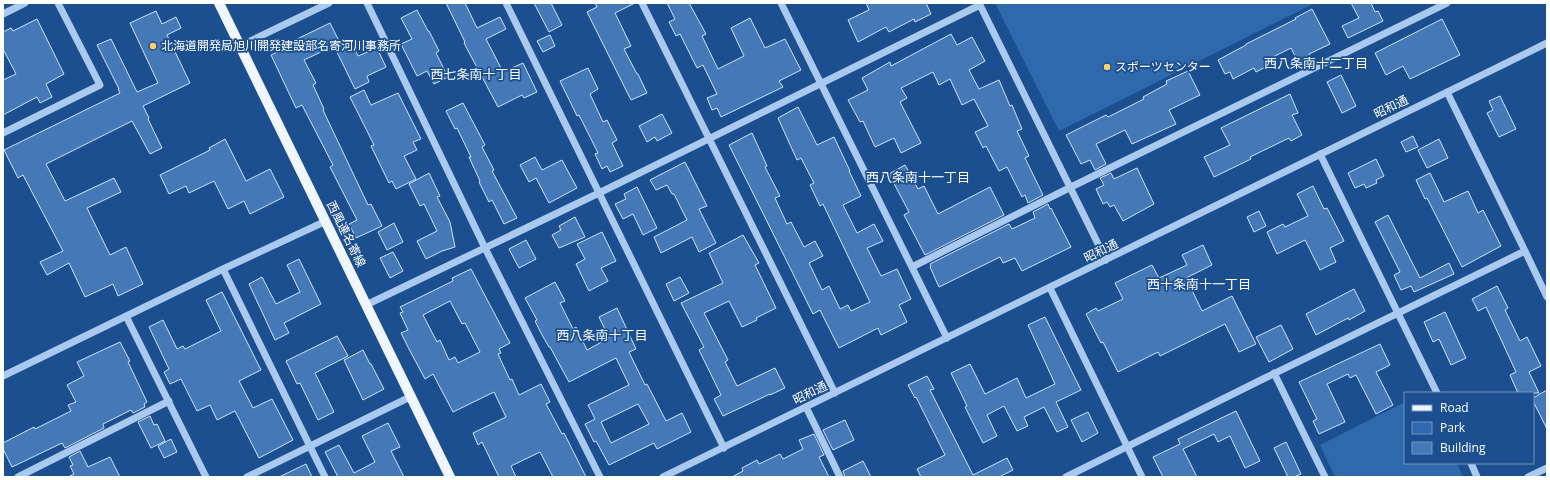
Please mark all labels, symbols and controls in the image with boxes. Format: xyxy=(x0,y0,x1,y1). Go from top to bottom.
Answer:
place label: 北海道開発局旭川開発建設部名寄河川事務所 xyxy=(161,37,401,54)
marker: 北海道開発局旭川開発建設部名寄河川事務所 xyxy=(148,41,158,51)
district label: 西八条南十二丁目 xyxy=(1264,54,1368,72)
place label: スポーツセンター xyxy=(1115,58,1211,75)
marker: スポーツセンター xyxy=(1102,62,1112,72)
district label: 西七条南十丁目 xyxy=(430,65,522,83)
street label: 昭和通 xyxy=(1371,91,1411,122)
district label: 西八条南十一丁目 xyxy=(866,168,970,186)
street label: 西風連名寄線 xyxy=(323,198,370,270)
street label: 昭和通 xyxy=(1081,235,1121,266)
district label: 西十条南十一丁目 xyxy=(1147,275,1251,293)
district label: 西八条南十丁目 xyxy=(556,326,648,344)
street label: 昭和通 xyxy=(790,377,830,408)
legend xyxy=(1404,392,1534,464)
text: Road xyxy=(1440,399,1469,416)
text: Park xyxy=(1440,419,1466,436)
text: Building xyxy=(1440,439,1486,456)

